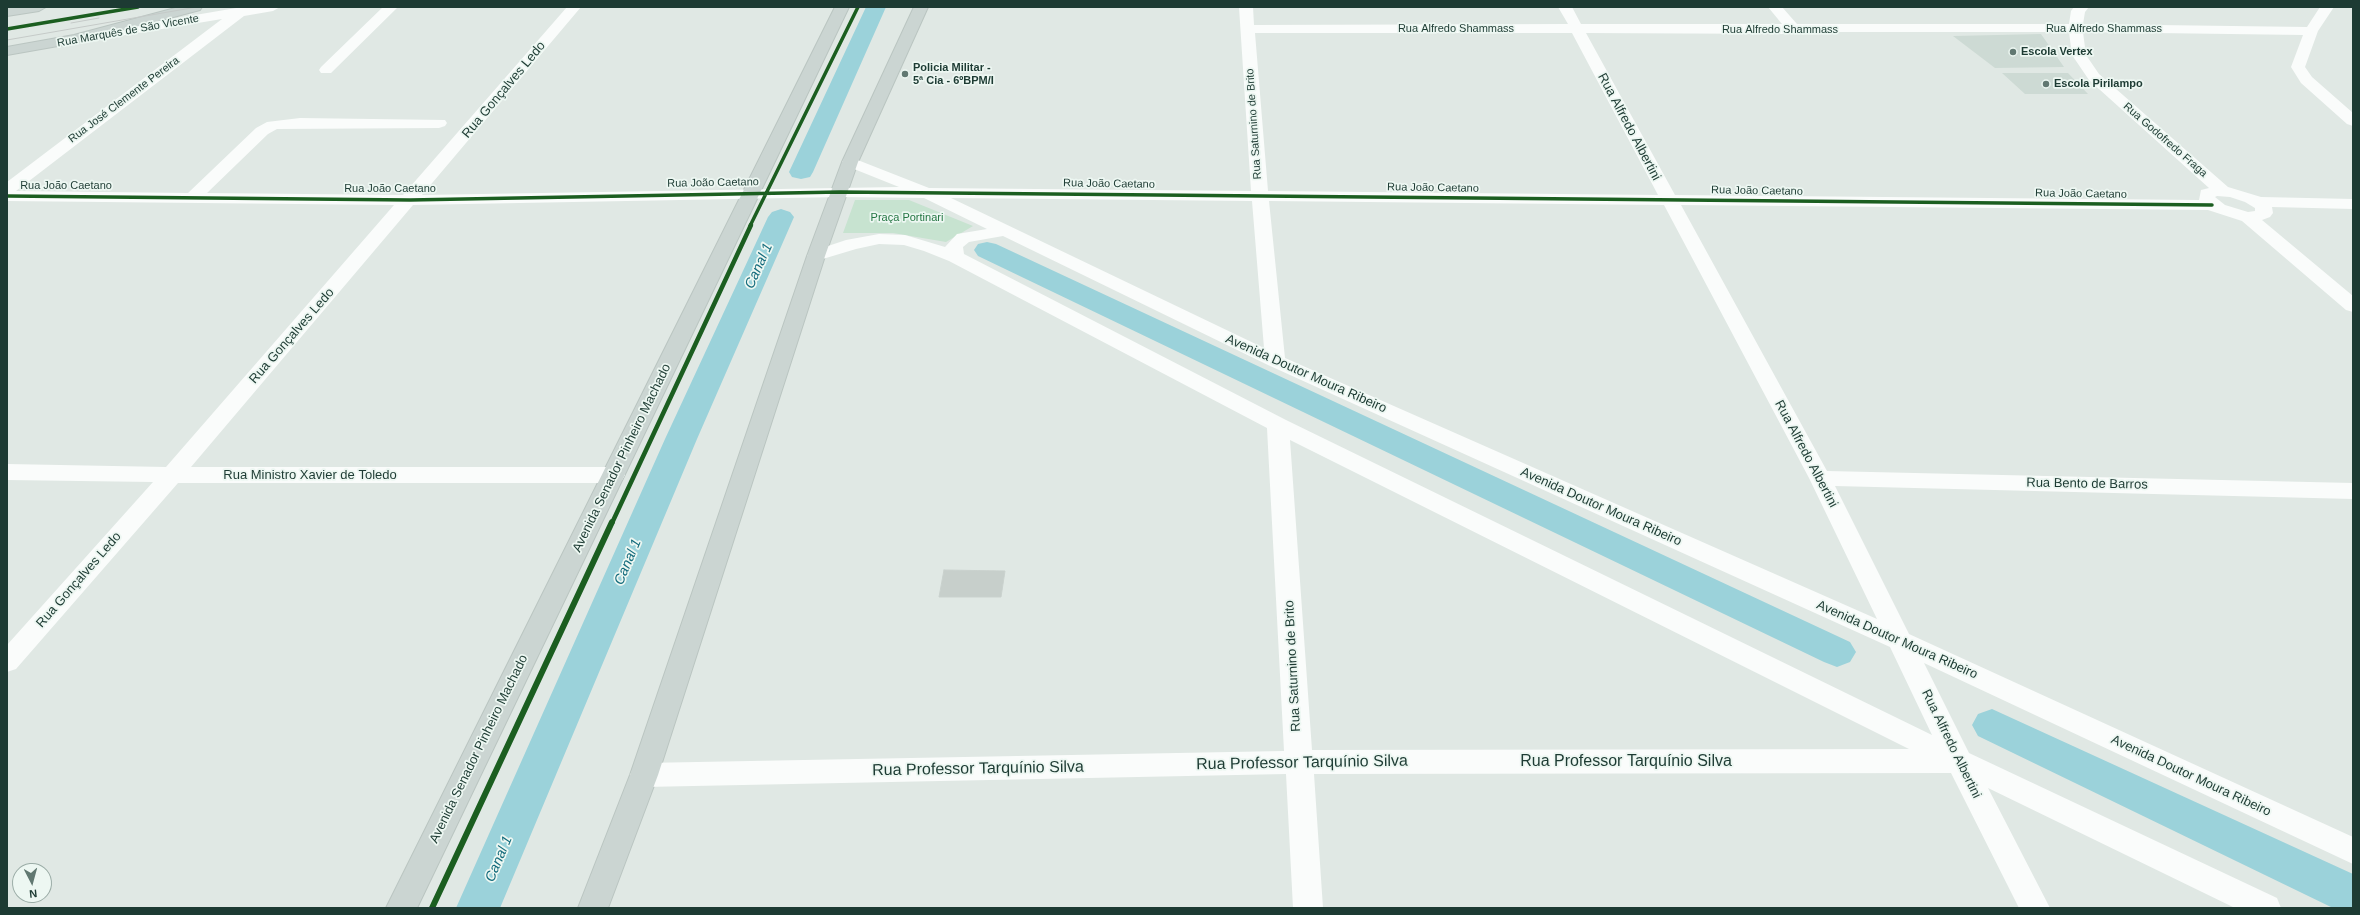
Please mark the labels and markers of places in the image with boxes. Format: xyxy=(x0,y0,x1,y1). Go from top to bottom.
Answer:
place label: Escola Vertex xyxy=(2021,45,2093,59)
marker: Escola Vertex xyxy=(2008,47,2018,57)
place label: Policia Militar - 5ª Cia - 6ºBPM/I xyxy=(913,61,994,87)
marker: Policia Militar - 5ª Cia - 6ºBPM/I xyxy=(900,69,910,79)
place label: Escola Pirilampo xyxy=(2054,77,2143,91)
marker: Escola Pirilampo xyxy=(2041,79,2051,89)

